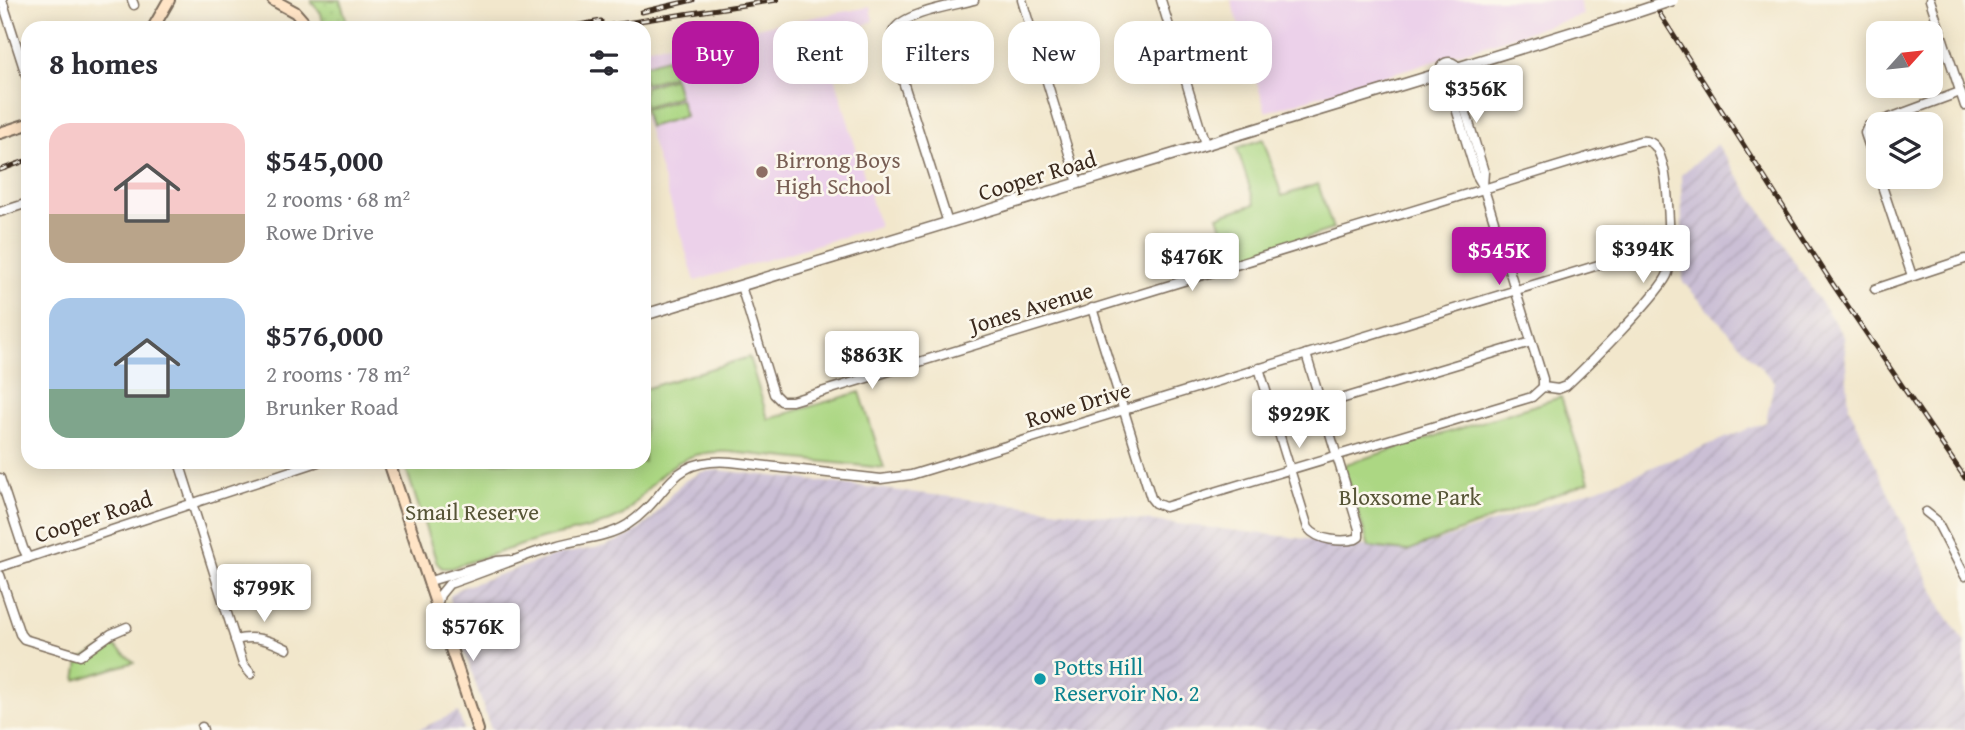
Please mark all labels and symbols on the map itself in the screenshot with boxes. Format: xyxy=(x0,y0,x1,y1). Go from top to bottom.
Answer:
north arrow xyxy=(1866,21,1942,98)
pin: $356K xyxy=(1427,66,1525,125)
street label: Cooper Road xyxy=(974,141,1101,209)
place label: Birrong Boys High School xyxy=(776,143,901,202)
marker: Birrong Boys High School xyxy=(754,164,770,180)
pin: $394K xyxy=(1594,226,1692,285)
pin: $545K xyxy=(1450,228,1548,287)
pin: $476K xyxy=(1143,233,1241,293)
street label: Jones Avenue xyxy=(962,273,1097,342)
pin: $863K xyxy=(823,332,921,391)
street label: Rowe Drive xyxy=(1022,372,1134,436)
pin: $929K xyxy=(1250,391,1348,450)
park label: Bloxsome Park xyxy=(1339,480,1482,513)
street label: Cooper Road xyxy=(30,481,157,551)
park label: Smail Reserve xyxy=(405,495,539,528)
pin: $799K xyxy=(215,564,313,624)
pin: $576K xyxy=(424,604,522,663)
place label: Potts Hill Reservoir No. 2 xyxy=(1054,650,1200,709)
marker: Potts Hill Reservoir No. 2 xyxy=(1032,671,1048,687)

